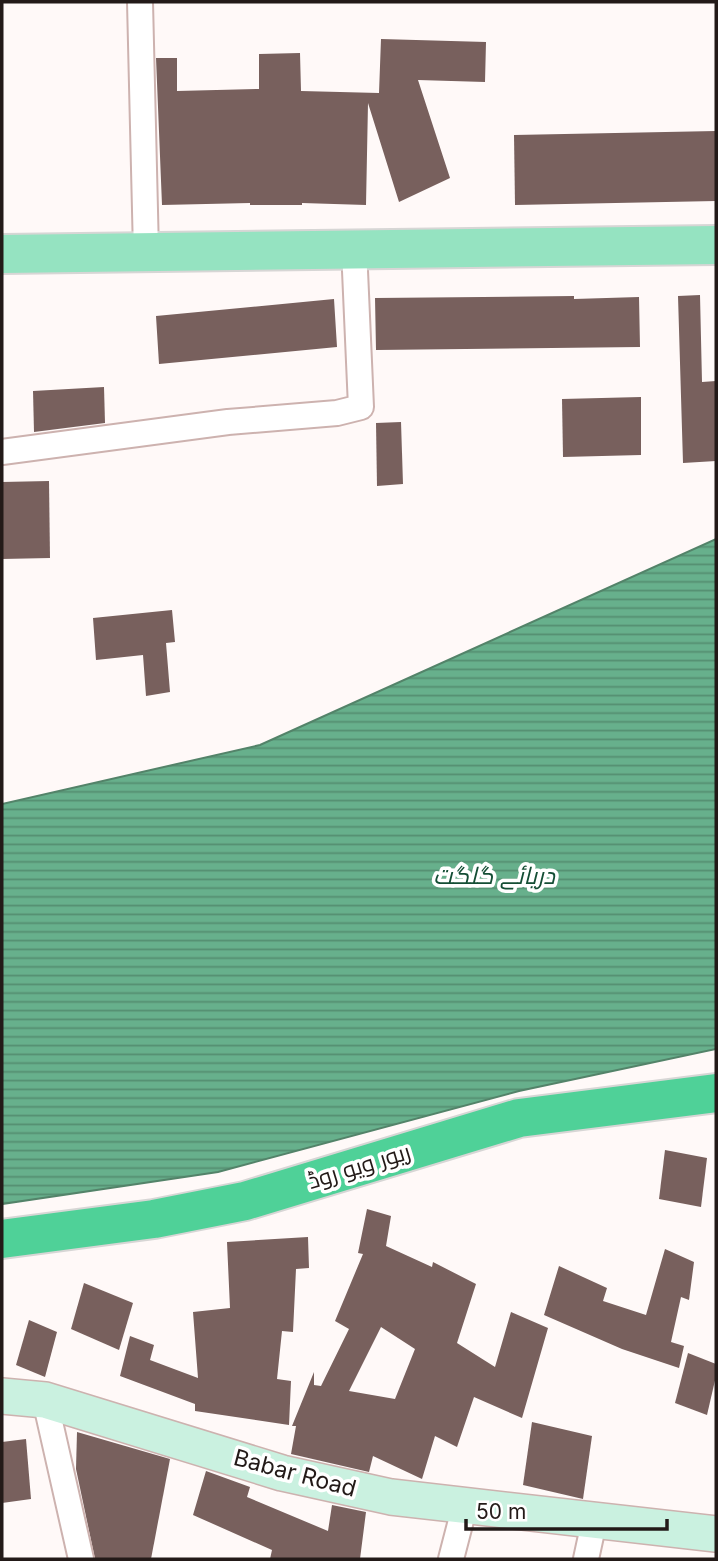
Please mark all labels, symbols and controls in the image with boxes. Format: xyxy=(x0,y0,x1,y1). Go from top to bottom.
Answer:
water label: دریائے گلگت xyxy=(433,861,556,890)
street label: ریور ویو روڈ xyxy=(304,1137,414,1195)
street label: Babar Road xyxy=(231,1443,359,1503)
scale bar xyxy=(466,1488,667,1532)
text: 50 m xyxy=(476,1499,526,1524)

